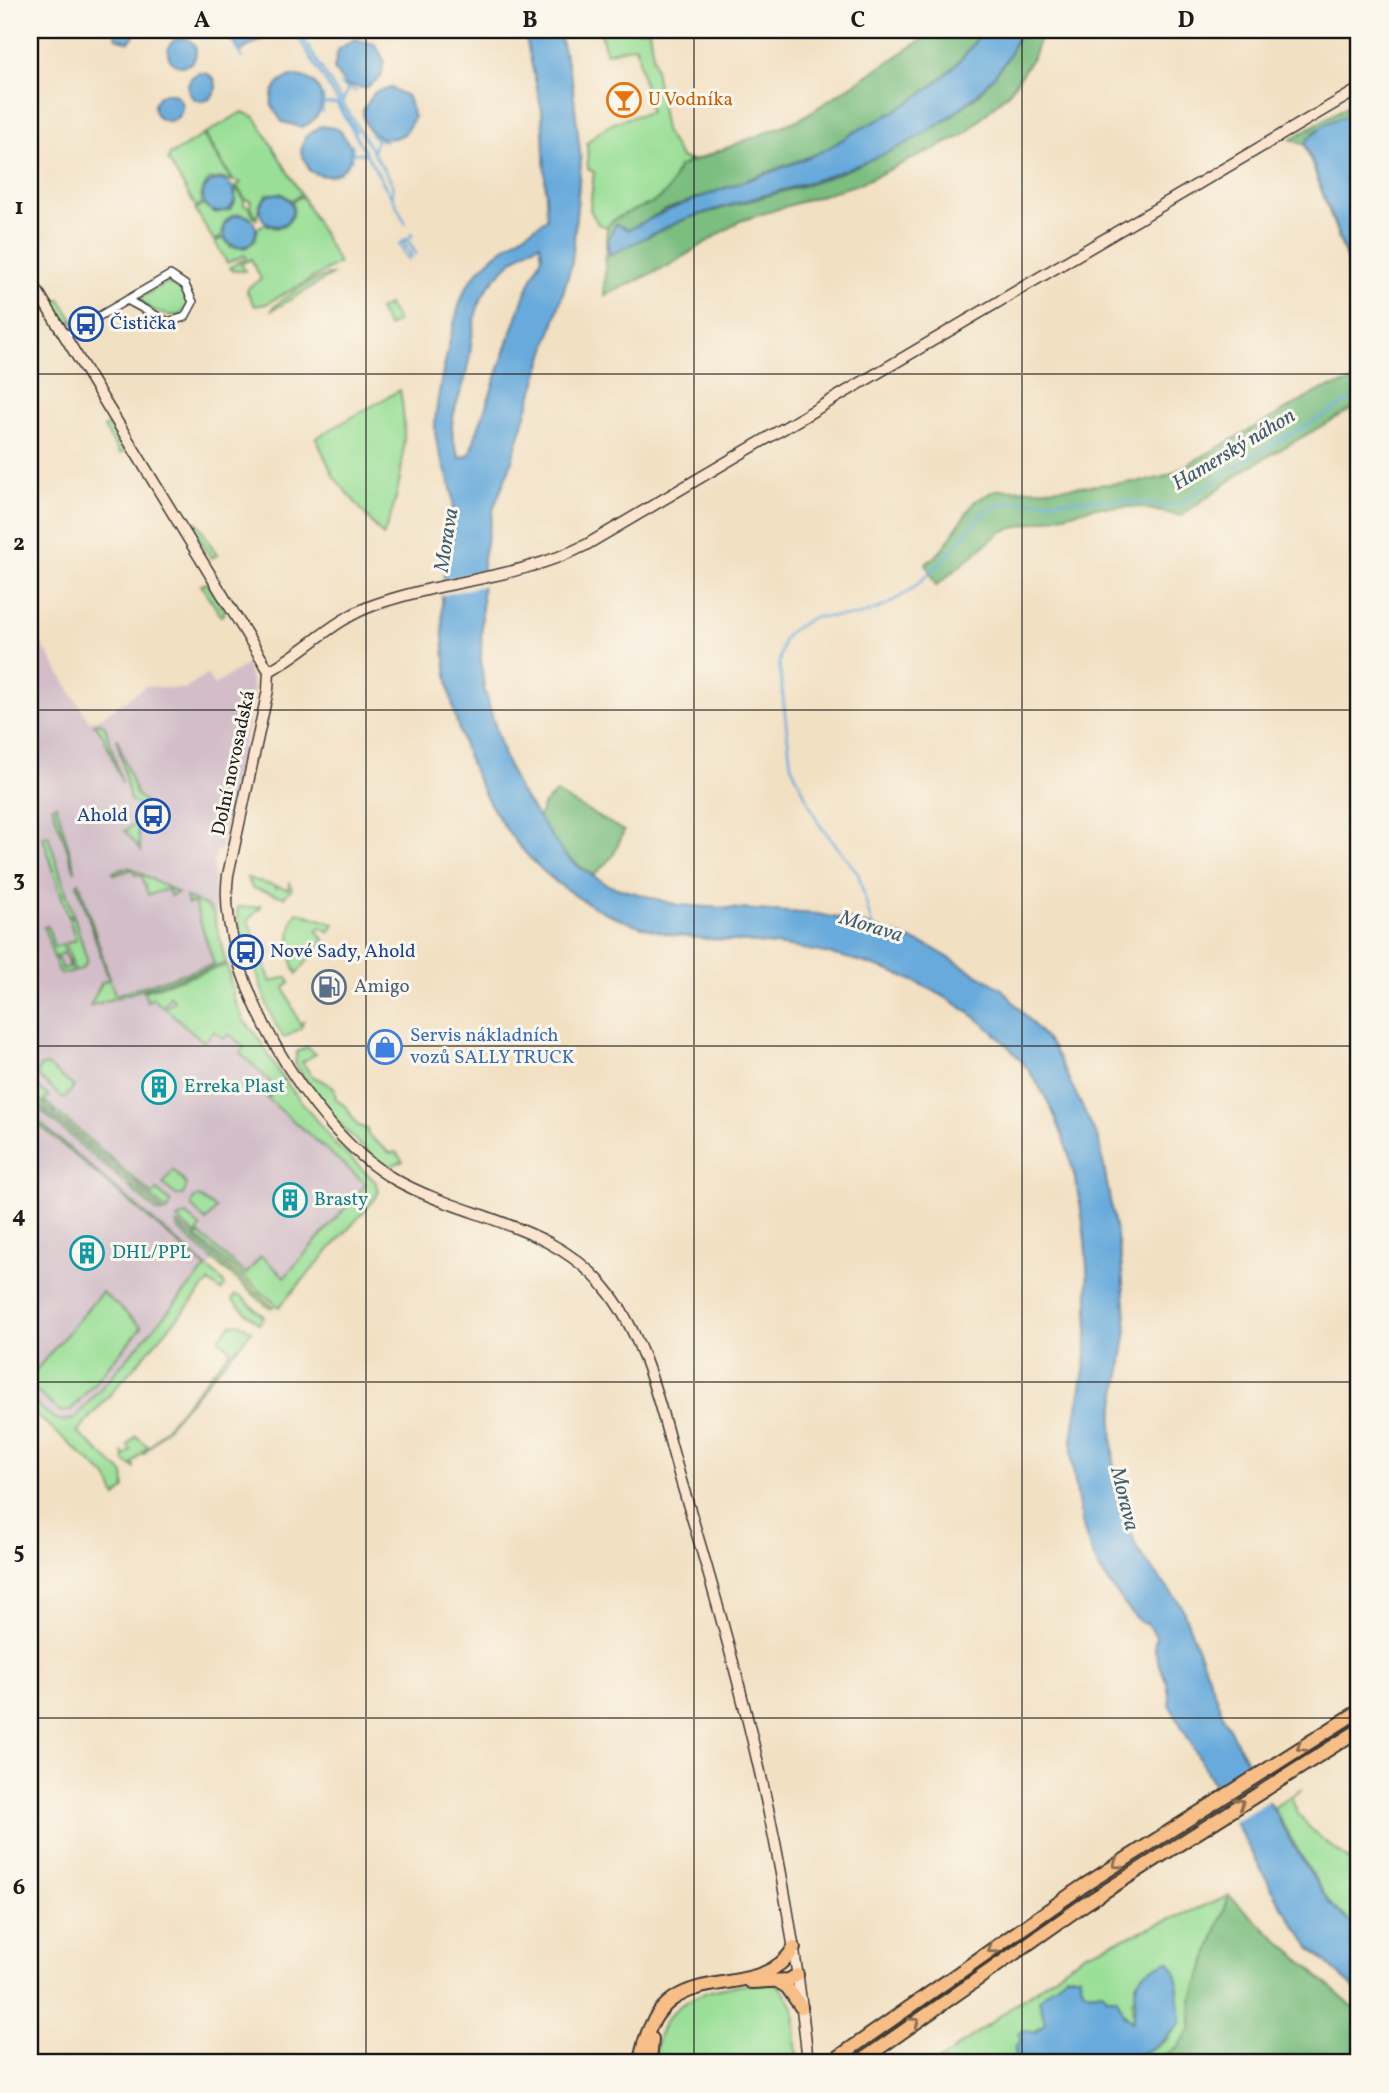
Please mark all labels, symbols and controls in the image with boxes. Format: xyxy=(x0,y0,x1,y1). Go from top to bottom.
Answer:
text: A xyxy=(194,5,210,37)
text: B xyxy=(522,5,538,37)
text: C xyxy=(851,5,865,37)
text: D xyxy=(1178,5,1195,37)
bar icon: U Vodníka xyxy=(605,81,643,119)
place label: U Vodníka xyxy=(648,87,733,113)
text: 1 xyxy=(14,192,24,224)
bus stop icon: Čistička xyxy=(67,305,105,343)
place label: Čistička xyxy=(110,311,176,337)
water label: Hamerský náhon xyxy=(1167,402,1301,498)
water label: Morava xyxy=(427,506,466,575)
text: 2 xyxy=(13,528,25,560)
street label: Dolní novosadská xyxy=(206,688,262,838)
bus stop icon: Ahold xyxy=(134,797,172,835)
place label: Ahold xyxy=(77,803,128,829)
text: 3 xyxy=(13,864,25,896)
water label: Morava xyxy=(835,903,906,950)
bus stop icon: Nové Sady, Ahold xyxy=(227,933,265,971)
place label: Nové Sady, Ahold xyxy=(270,939,416,965)
fuel station icon: Amigo xyxy=(310,968,348,1006)
place label: Amigo xyxy=(354,974,410,1000)
place label: Servis nákladních vozů SALLY TRUCK xyxy=(410,1023,575,1071)
shop icon: Servis nákladních vozů SALLY TRUCK xyxy=(366,1028,404,1066)
building icon: Erreka Plast xyxy=(140,1068,178,1106)
place label: Erreka Plast xyxy=(184,1074,285,1100)
building icon: Brasty xyxy=(271,1181,309,1219)
place label: Brasty xyxy=(314,1187,368,1213)
text: 4 xyxy=(12,1200,26,1232)
building icon: DHL/PPL xyxy=(68,1234,106,1272)
place label: DHL/PPL xyxy=(112,1240,191,1266)
water label: Morava xyxy=(1102,1463,1146,1534)
text: 5 xyxy=(13,1536,25,1568)
one-way arrow xyxy=(1295,1738,1308,1751)
one-way arrow xyxy=(1232,1799,1245,1812)
one-way arrow xyxy=(1112,1856,1125,1869)
text: 6 xyxy=(13,1872,25,1904)
one-way arrow xyxy=(987,1941,1000,1953)
one-way arrow xyxy=(908,2017,920,2030)

